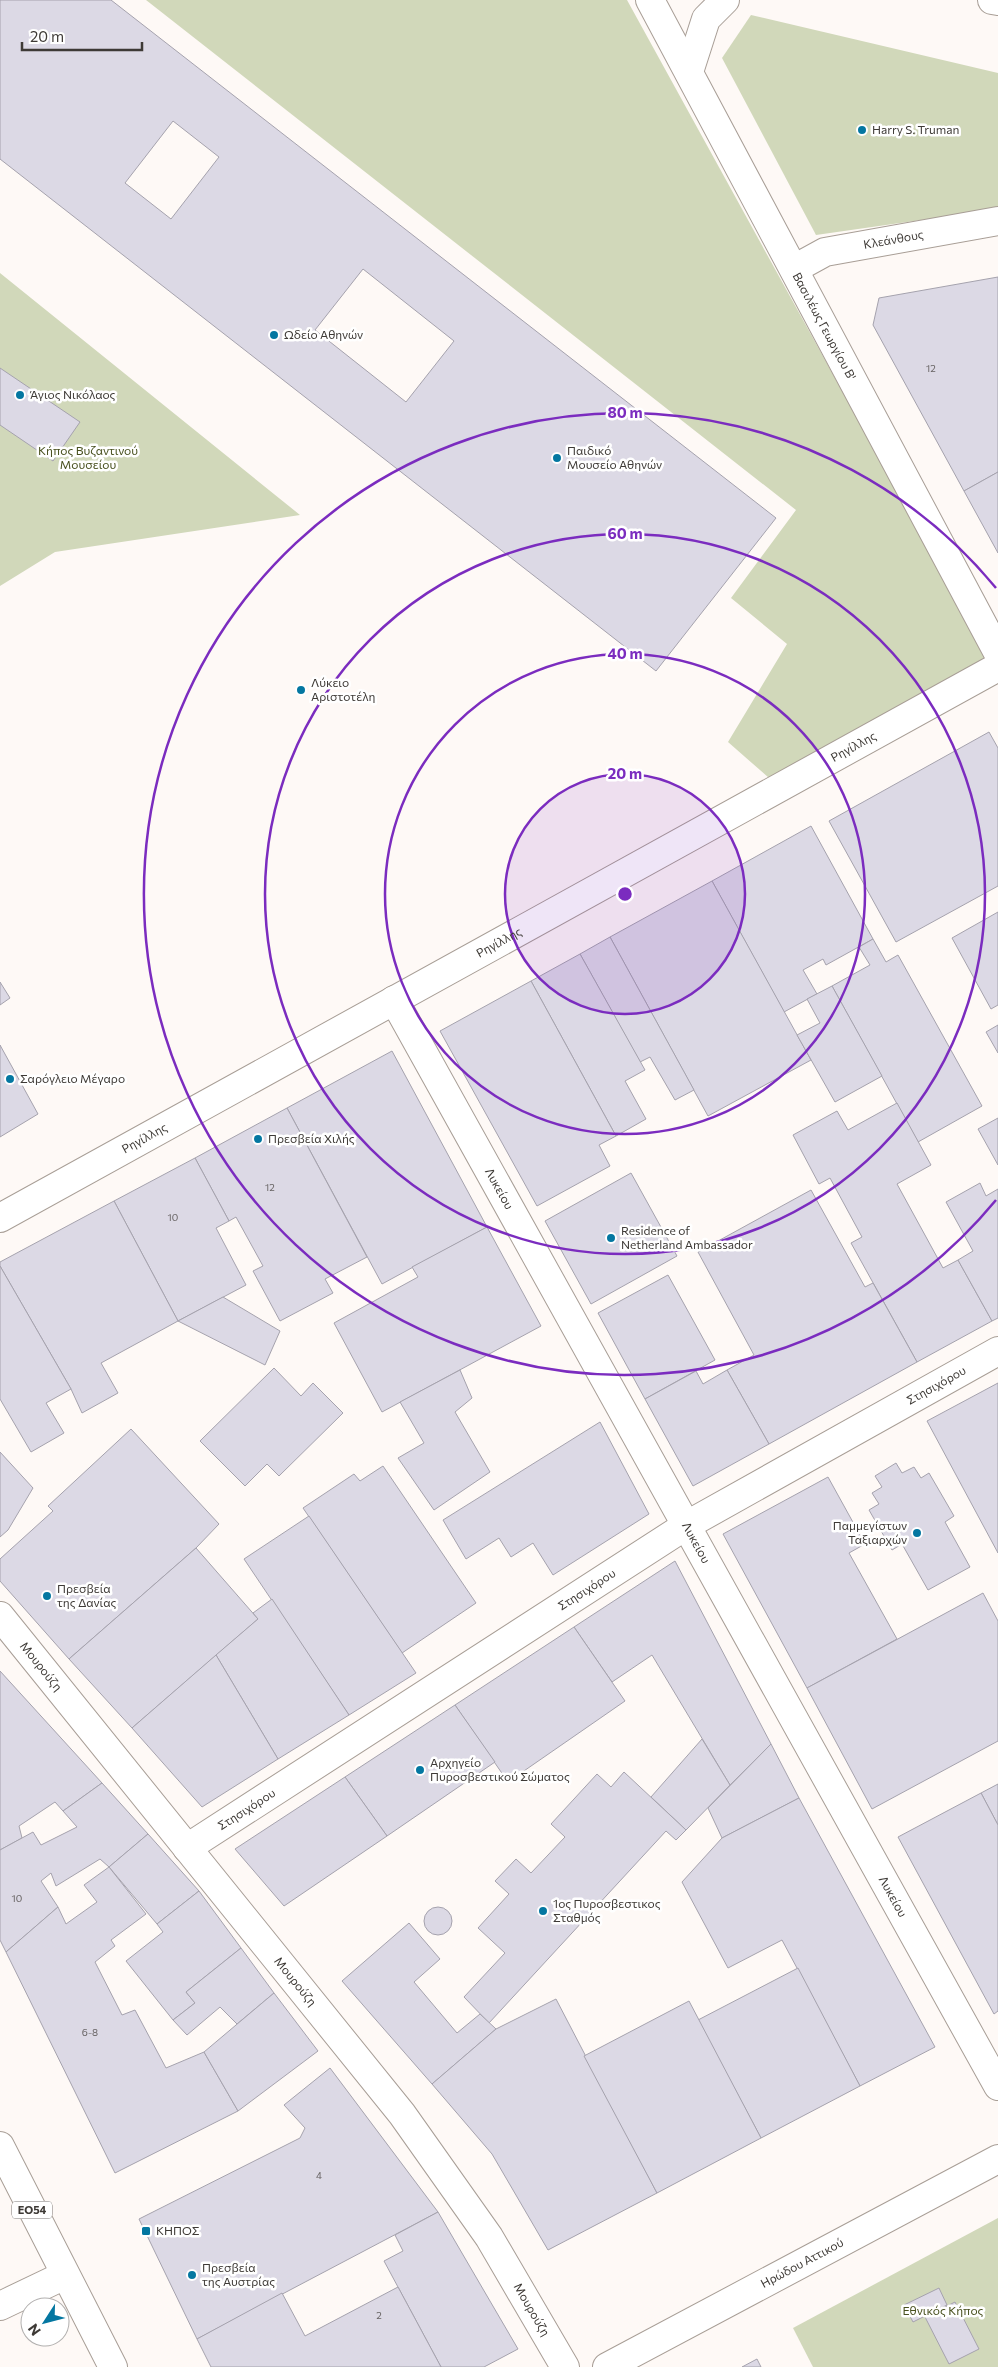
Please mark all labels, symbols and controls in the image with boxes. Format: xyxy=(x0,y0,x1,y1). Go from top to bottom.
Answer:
scale bar xyxy=(22,20,142,52)
text: 20 m xyxy=(30,27,64,45)
place label: Harry S. Truman xyxy=(872,122,959,136)
marker: Harry S. Truman xyxy=(856,124,868,136)
street label: Κλεάνθους xyxy=(862,226,925,251)
street label: Βασιλέως Γεωργίου Β' xyxy=(791,270,859,382)
place label: Ωδείο Αθηνών xyxy=(284,327,363,341)
marker: Ωδείο Αθηνών xyxy=(268,329,280,341)
house number: 12 xyxy=(926,362,936,374)
place label: Άγιος Νικόλαος xyxy=(29,387,116,401)
marker: Άγιος Νικόλαος xyxy=(14,389,26,401)
text: 80 m xyxy=(607,403,643,421)
park label: Κήπος Βυζαντινού Μουσείου xyxy=(38,443,138,471)
place label: Παιδικό Μουσείο Αθηνών xyxy=(567,443,662,471)
marker: Παιδικό Μουσείο Αθηνών xyxy=(551,452,563,464)
text: 60 m xyxy=(607,524,643,542)
text: 40 m xyxy=(607,644,643,662)
place label: Λύκειο Αριστοτέλη xyxy=(311,675,375,703)
marker: Λύκειο Αριστοτέλη xyxy=(295,684,307,696)
street label: Ρηγίλλης xyxy=(828,728,878,764)
text: 20 m xyxy=(608,764,642,782)
centre of rings xyxy=(616,885,634,903)
street label: Ρηγίλλης xyxy=(473,923,524,960)
place label: Σαρόγλειο Μέγαρο xyxy=(20,1071,125,1085)
marker: Σαρόγλειο Μέγαρο xyxy=(4,1073,16,1085)
street label: Ρηγίλλης xyxy=(119,1119,169,1155)
place label: Πρεσβεία Χιλής xyxy=(268,1131,355,1145)
marker: Πρεσβεία Χιλής xyxy=(252,1133,264,1145)
street label: Λυκείου xyxy=(483,1165,517,1212)
house number: 12 xyxy=(265,1181,275,1193)
house number: 10 xyxy=(168,1211,178,1223)
place label: Residence of Netherland Ambassador xyxy=(621,1223,753,1251)
marker: Residence of Netherland Ambassador xyxy=(605,1232,617,1244)
street label: Στησιχόρου xyxy=(904,1362,968,1407)
place label: Παμμεγίστων Ταξιαρχών xyxy=(833,1518,907,1546)
street label: Λυκείου xyxy=(680,1519,714,1565)
marker: Παμμεγίστων Ταξιαρχών xyxy=(911,1527,923,1539)
street label: Στησιχόρου xyxy=(555,1565,618,1613)
place label: Πρεσβεία της Δανίας xyxy=(57,1581,117,1609)
marker: Πρεσβεία της Δανίας xyxy=(41,1590,53,1602)
street label: Μουρούζη xyxy=(18,1639,66,1693)
place label: Αρχηγείο Πυροσβεστικού Σώματος xyxy=(430,1755,570,1783)
marker: Αρχηγείο Πυροσβεστικού Σώματος xyxy=(414,1764,426,1776)
street label: Στησιχόρου xyxy=(215,1785,278,1832)
street label: Λυκείου xyxy=(877,1873,911,1919)
house number: 10 xyxy=(12,1892,22,1904)
place label: 1ος Πυροσβεστικος Σταθμός xyxy=(553,1896,661,1924)
marker: 1ος Πυροσβεστικος Σταθμός xyxy=(537,1905,549,1917)
street label: Μουρούζη xyxy=(272,1954,320,2008)
house number: 6-8 xyxy=(82,2026,98,2038)
house number: 4 xyxy=(316,2169,322,2181)
road number: ΕΟ54 xyxy=(12,2202,52,2218)
place label: ΚΗΠΟΣ xyxy=(156,2223,200,2237)
marker: ΚΗΠΟΣ xyxy=(140,2225,152,2237)
street label: Ηρώδου Αττικού xyxy=(758,2234,846,2290)
place label: Πρεσβεία της Αυστρίας xyxy=(202,2260,275,2288)
marker: Πρεσβεία της Αυστρίας xyxy=(186,2269,198,2281)
street label: Μουρούζη xyxy=(511,2280,553,2338)
north arrow xyxy=(20,2297,70,2347)
park label: Εθνικός Κήπος xyxy=(902,2303,984,2317)
house number: 2 xyxy=(376,2309,382,2321)
text: N xyxy=(24,2321,44,2339)

